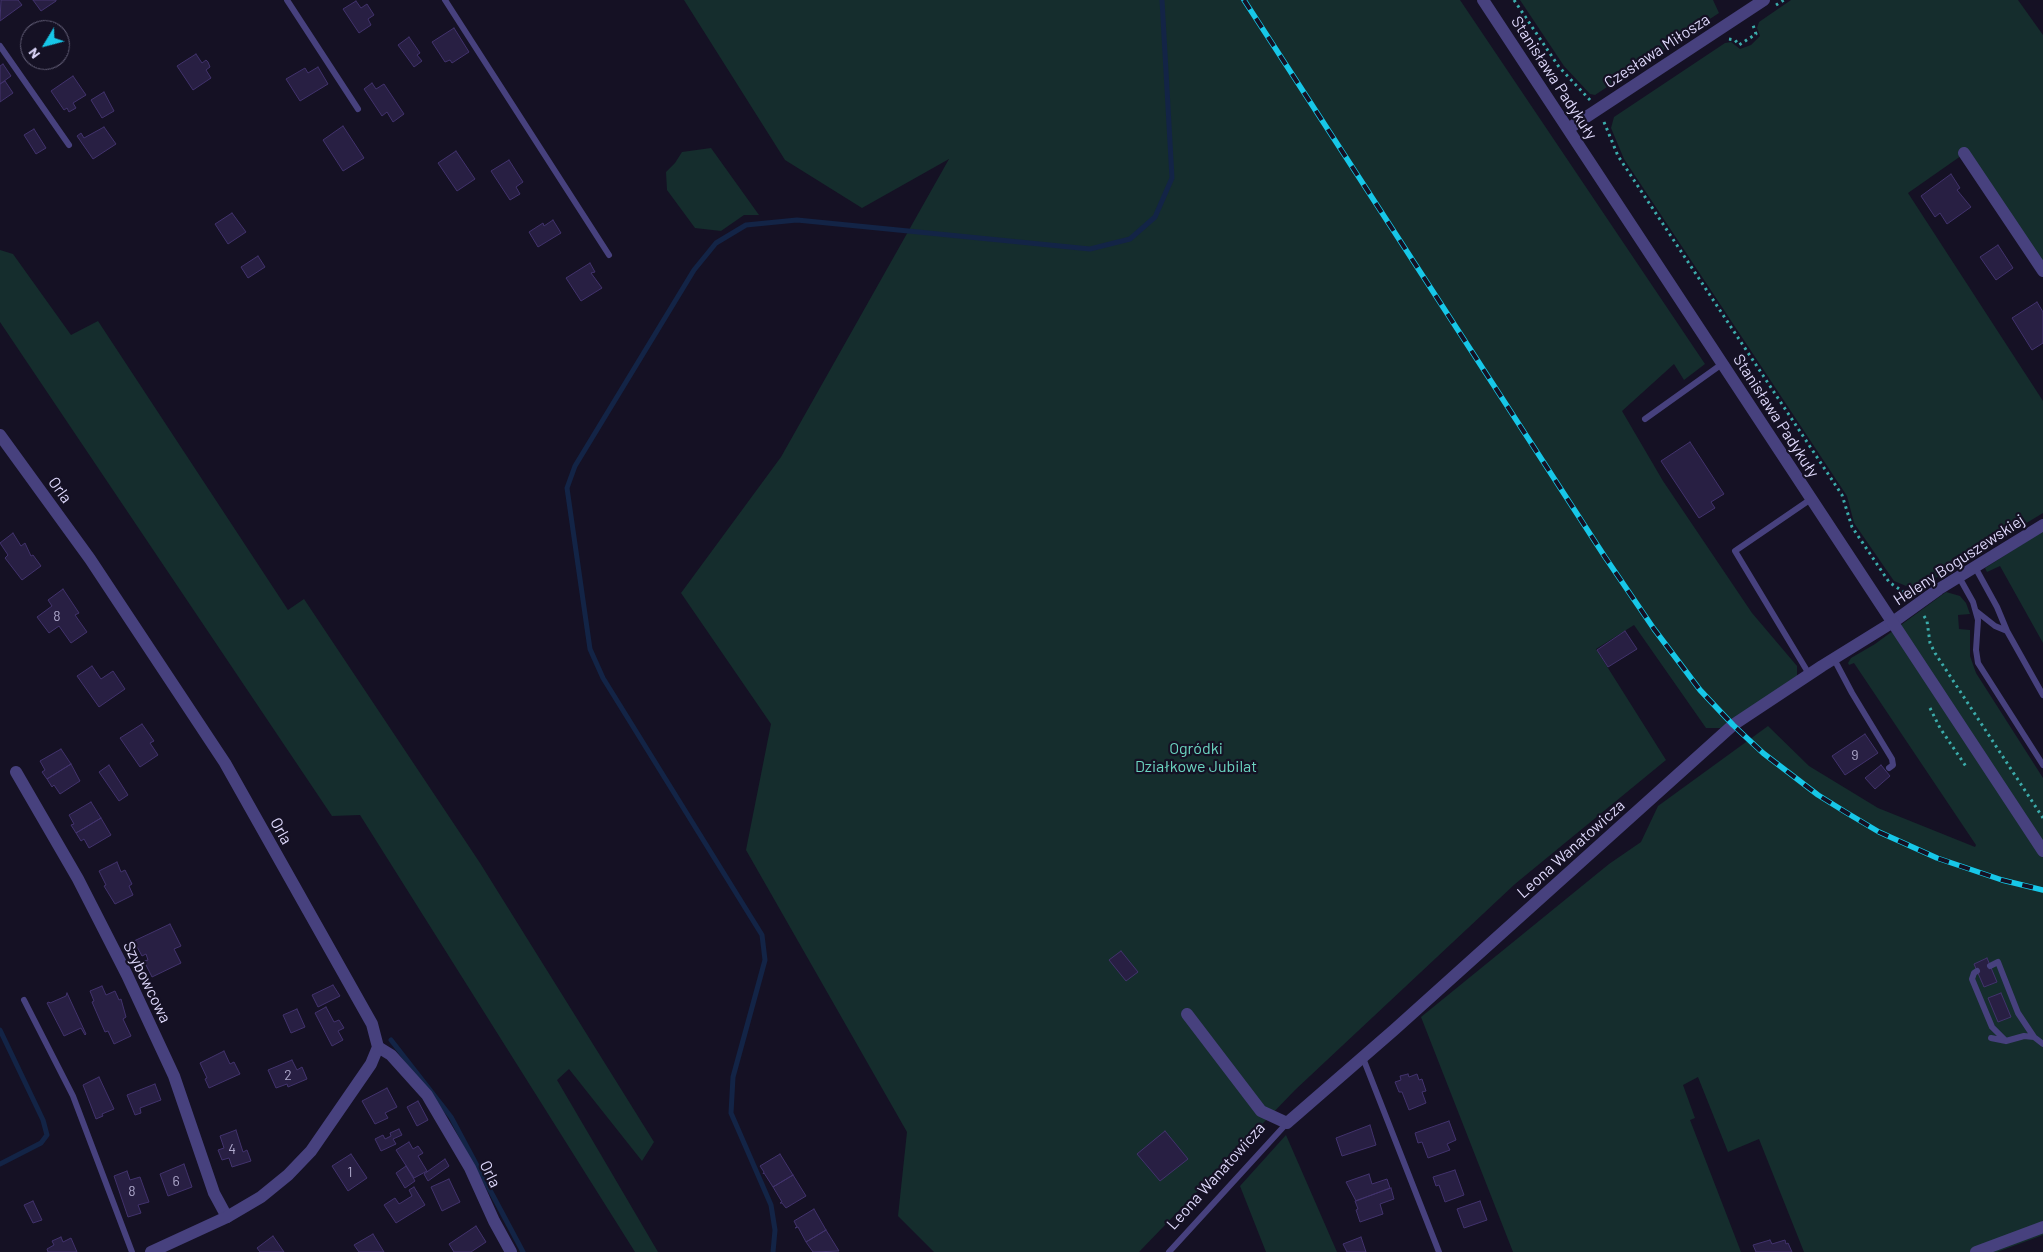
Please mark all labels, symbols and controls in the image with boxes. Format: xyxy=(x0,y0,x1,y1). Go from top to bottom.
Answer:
street label: Czesława Miłosza xyxy=(1601,10,1713,92)
street label: Stanisława Padykuły xyxy=(1507,13,1601,143)
north arrow xyxy=(20,20,70,70)
text: N xyxy=(24,45,43,63)
street label: Stanisława Padykuły xyxy=(1729,351,1823,481)
street label: Orla xyxy=(44,473,76,507)
street label: Heleny Boguszewskiej xyxy=(1890,510,2028,610)
house number: 8 xyxy=(53,608,61,624)
park label: Ogródki Działkowe Jubilat xyxy=(1135,739,1257,777)
house number: 9 xyxy=(1851,747,1859,763)
street label: Leona Wanatowicza xyxy=(1513,796,1629,902)
street label: Orla xyxy=(266,814,296,848)
street label: Szybowcowa xyxy=(119,938,175,1026)
house number: 2 xyxy=(284,1067,292,1083)
street label: Leona Wanatowicza xyxy=(1163,1118,1269,1234)
house number: 4 xyxy=(228,1141,236,1157)
street label: Orla xyxy=(475,1157,505,1191)
house number: 1 xyxy=(348,1164,352,1180)
house number: 6 xyxy=(172,1173,180,1189)
house number: 8 xyxy=(128,1183,136,1199)

